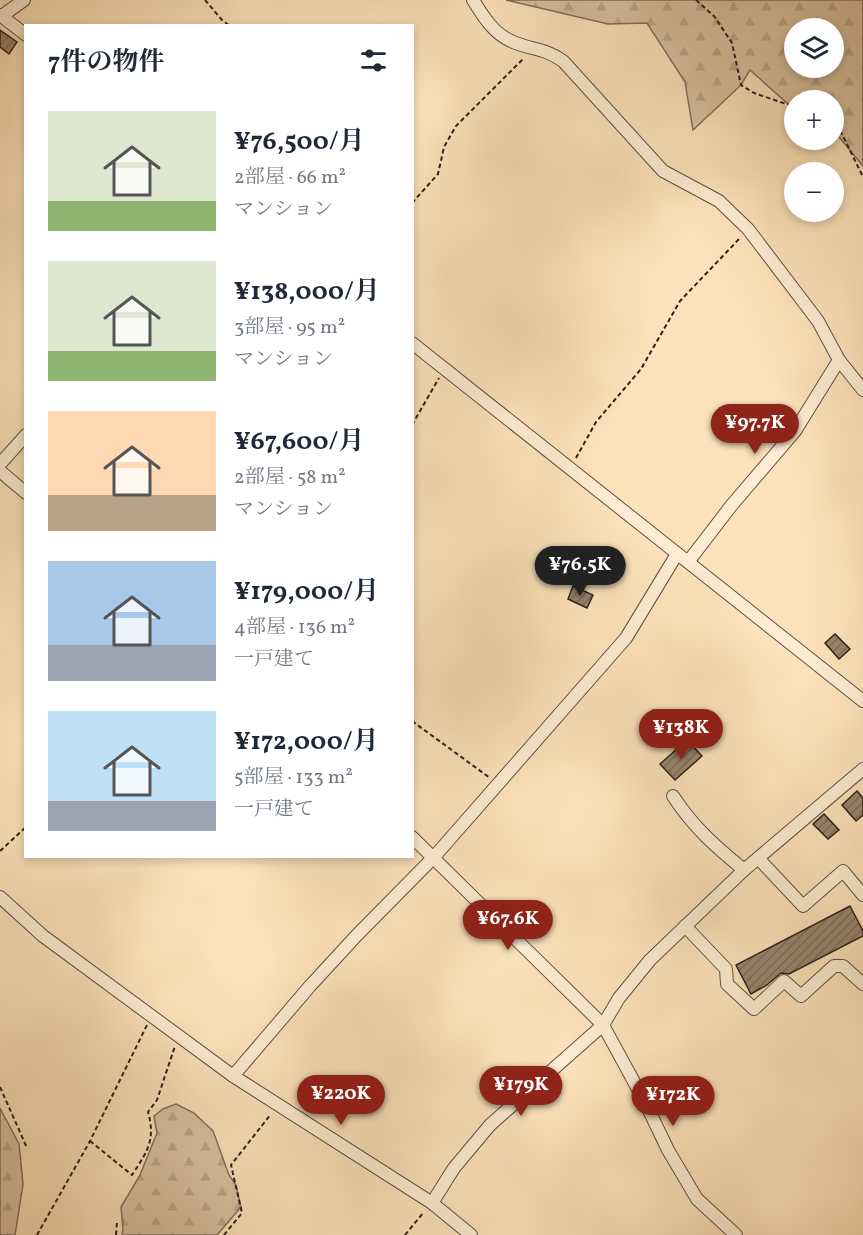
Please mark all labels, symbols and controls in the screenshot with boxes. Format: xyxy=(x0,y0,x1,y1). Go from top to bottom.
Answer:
map controls xyxy=(784,18,844,222)
button: layers xyxy=(784,18,844,78)
icon: filters xyxy=(357,44,390,77)
text: 7件の物件 xyxy=(48,45,164,81)
button: + xyxy=(784,90,844,150)
text: ¥76,500/月 xyxy=(234,124,365,160)
icon: home xyxy=(96,135,168,207)
button: − xyxy=(784,162,844,222)
text: 2部屋 · 66 m² xyxy=(234,164,346,192)
text: マンション xyxy=(234,196,333,224)
text: ¥138,000/月 xyxy=(234,274,380,310)
icon: home xyxy=(96,285,168,357)
text: 3部屋 · 95 m² xyxy=(234,314,345,342)
text: マンション xyxy=(234,346,333,374)
pin: ¥97.7K xyxy=(706,404,804,455)
text: ¥97.7K xyxy=(725,409,785,437)
text: ¥67,600/月 xyxy=(234,424,365,460)
icon: home xyxy=(96,435,168,507)
text: 2部屋 · 58 m² xyxy=(234,464,346,492)
text: マンション xyxy=(234,496,333,524)
pin: ¥76.5K xyxy=(531,546,629,597)
text: ¥76.5K xyxy=(549,551,611,579)
text: ¥179,000/月 xyxy=(234,574,379,610)
icon: home xyxy=(96,585,168,657)
text: 4部屋 · 136 m² xyxy=(234,614,355,642)
text: 一戸建て xyxy=(234,646,314,674)
pin: ¥138K xyxy=(639,709,723,760)
text: ¥138K xyxy=(653,714,709,742)
text: ¥172,000/月 xyxy=(234,724,379,760)
icon: home xyxy=(96,735,168,807)
text: 5部屋 · 133 m² xyxy=(234,764,353,792)
text: 一戸建て xyxy=(234,796,314,824)
pin: ¥67.6K xyxy=(459,900,557,951)
text: ¥67.6K xyxy=(477,905,539,933)
pin: ¥179K xyxy=(479,1066,563,1117)
text: ¥179K xyxy=(493,1071,549,1099)
pin: ¥220K xyxy=(299,1075,383,1126)
pin: ¥172K xyxy=(631,1076,715,1127)
text: ¥220K xyxy=(311,1080,371,1108)
text: ¥172K xyxy=(646,1081,700,1109)

